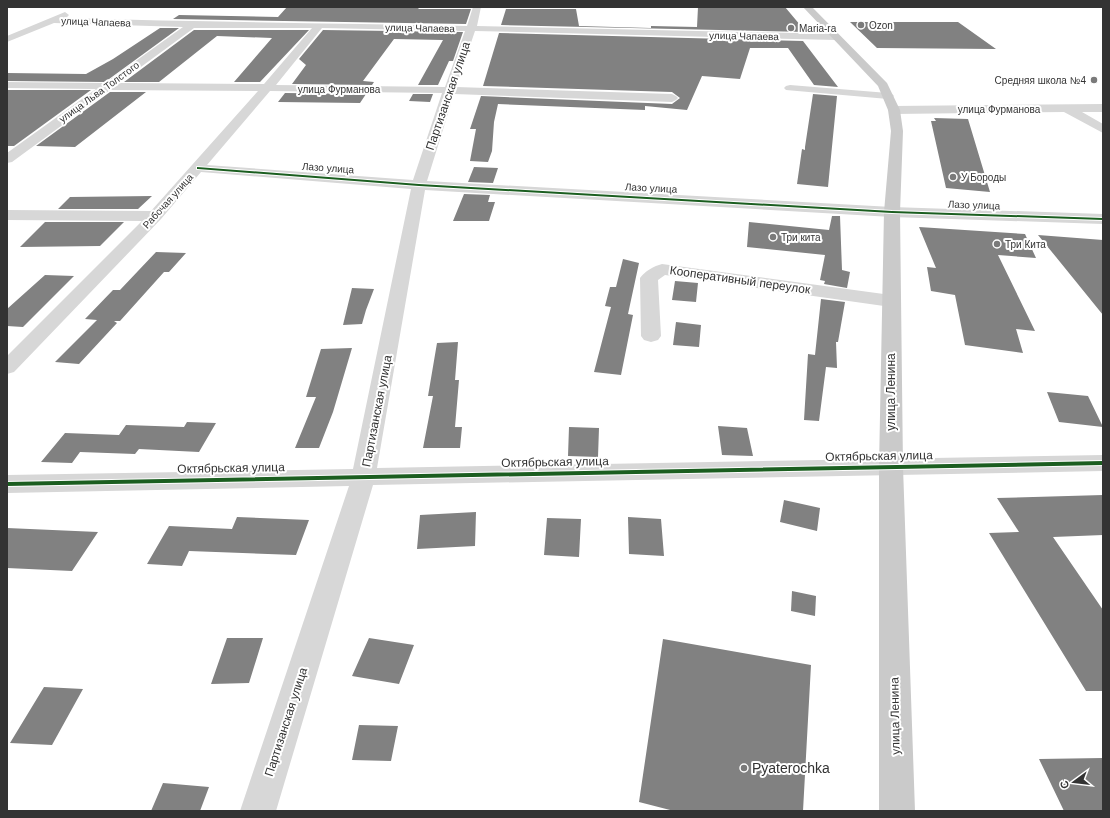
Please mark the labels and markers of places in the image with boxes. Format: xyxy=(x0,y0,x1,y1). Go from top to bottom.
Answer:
marker: Ozon xyxy=(856,20,866,30)
place label: Ozon xyxy=(869,20,893,31)
marker: Maria-ra xyxy=(786,23,796,33)
place label: Maria-ra xyxy=(799,23,837,34)
place label: Средняя школа №4 xyxy=(995,75,1086,86)
marker: Средняя школа №4 xyxy=(1089,75,1099,85)
marker: У Бороды xyxy=(948,172,958,182)
place label: У Бороды xyxy=(961,172,1006,183)
marker: Три кита xyxy=(768,232,778,242)
place label: Три кита xyxy=(781,232,821,243)
marker: Три Кита xyxy=(992,239,1002,249)
place label: Три Кита xyxy=(1005,239,1046,250)
place label: Pyaterochka xyxy=(752,760,830,776)
marker: Pyaterochka xyxy=(739,763,749,773)

